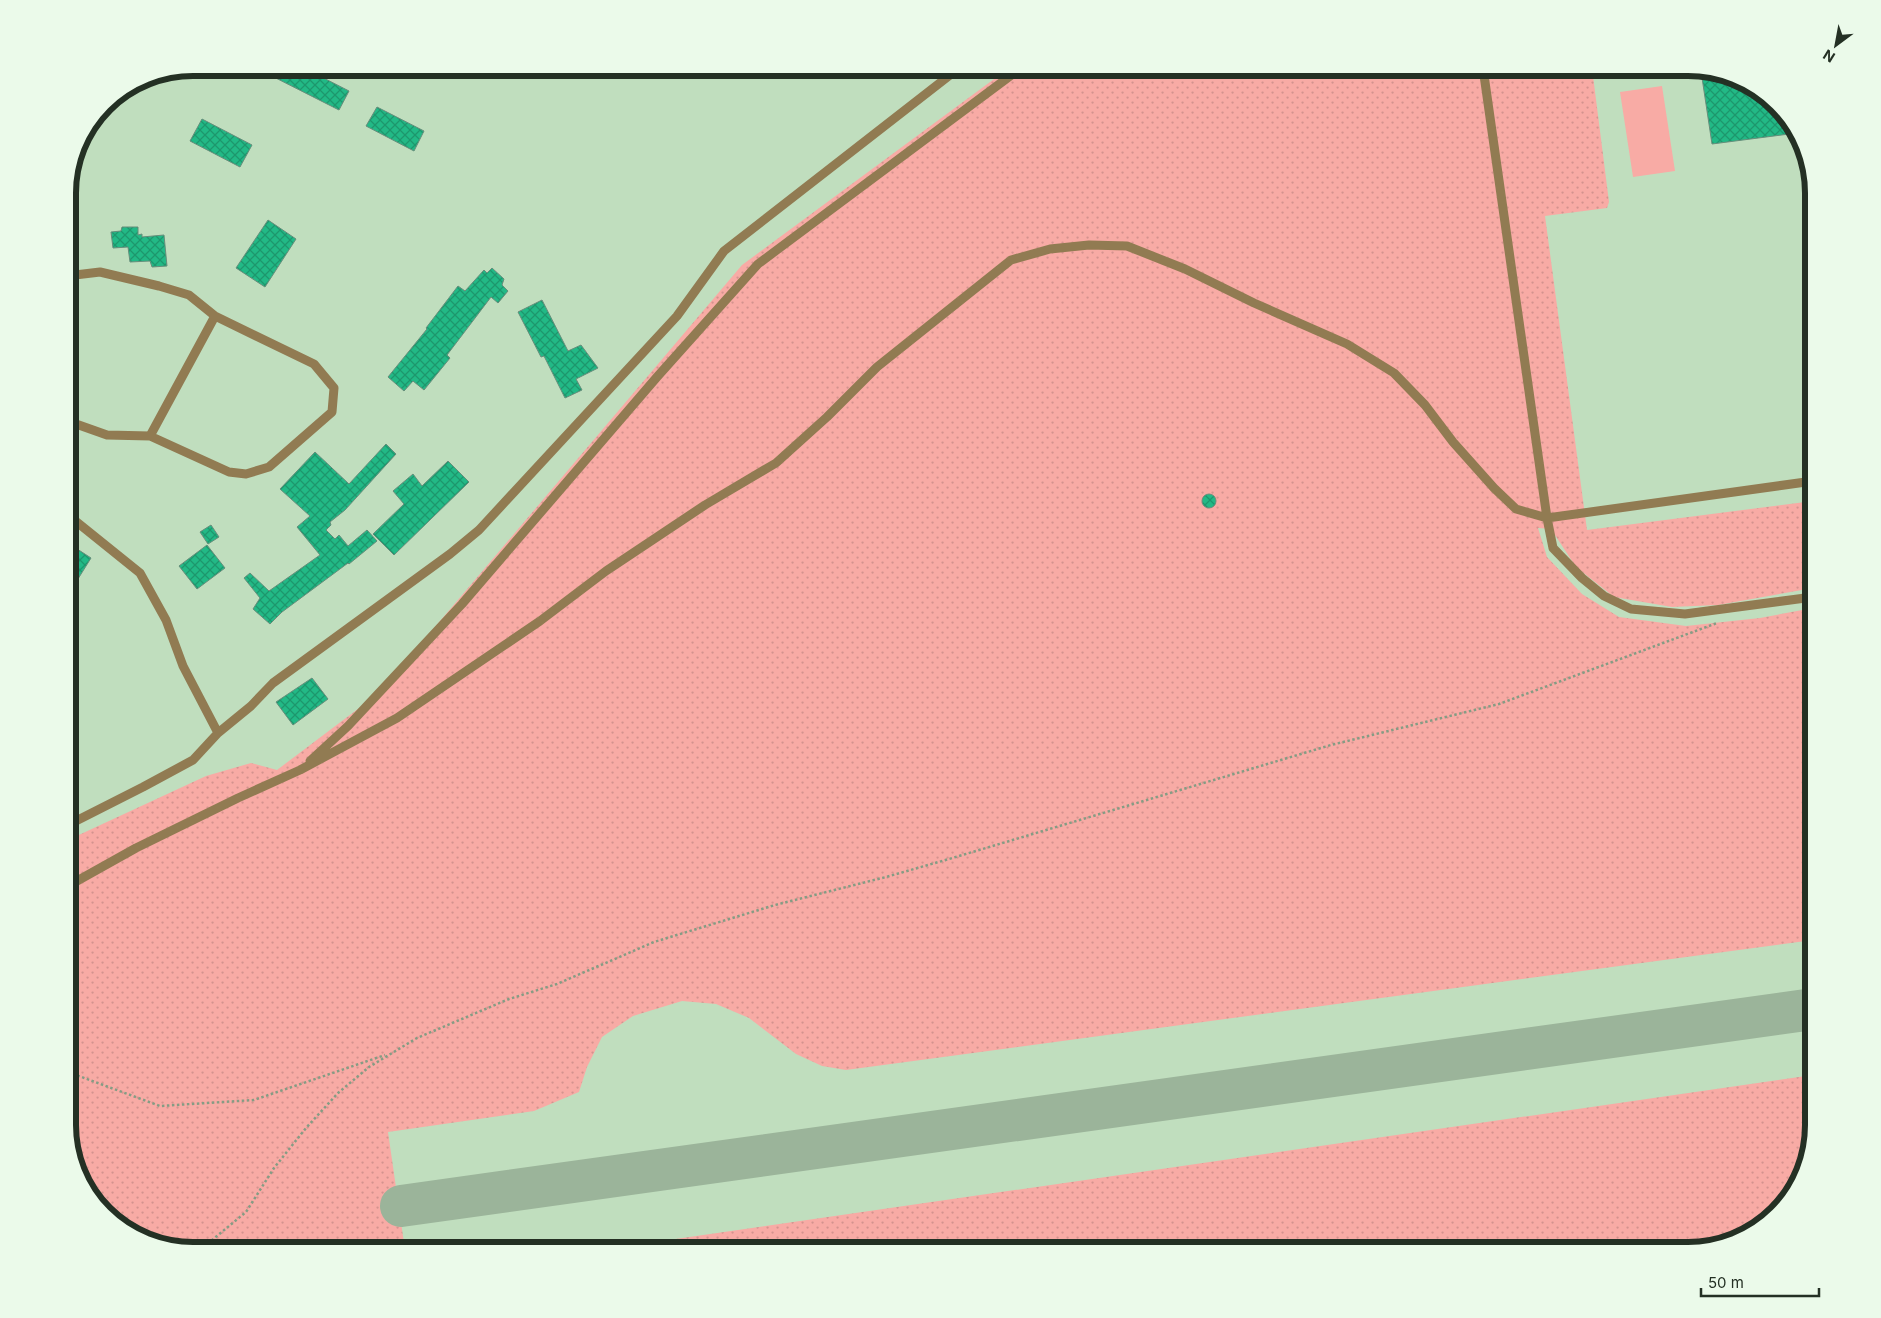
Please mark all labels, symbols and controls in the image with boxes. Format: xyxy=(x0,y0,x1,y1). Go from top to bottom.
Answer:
north arrow xyxy=(1811,20,1861,70)
text: N xyxy=(1820,46,1838,66)
scale bar xyxy=(1701,1266,1818,1298)
text: 50 m xyxy=(1708,1273,1744,1292)

